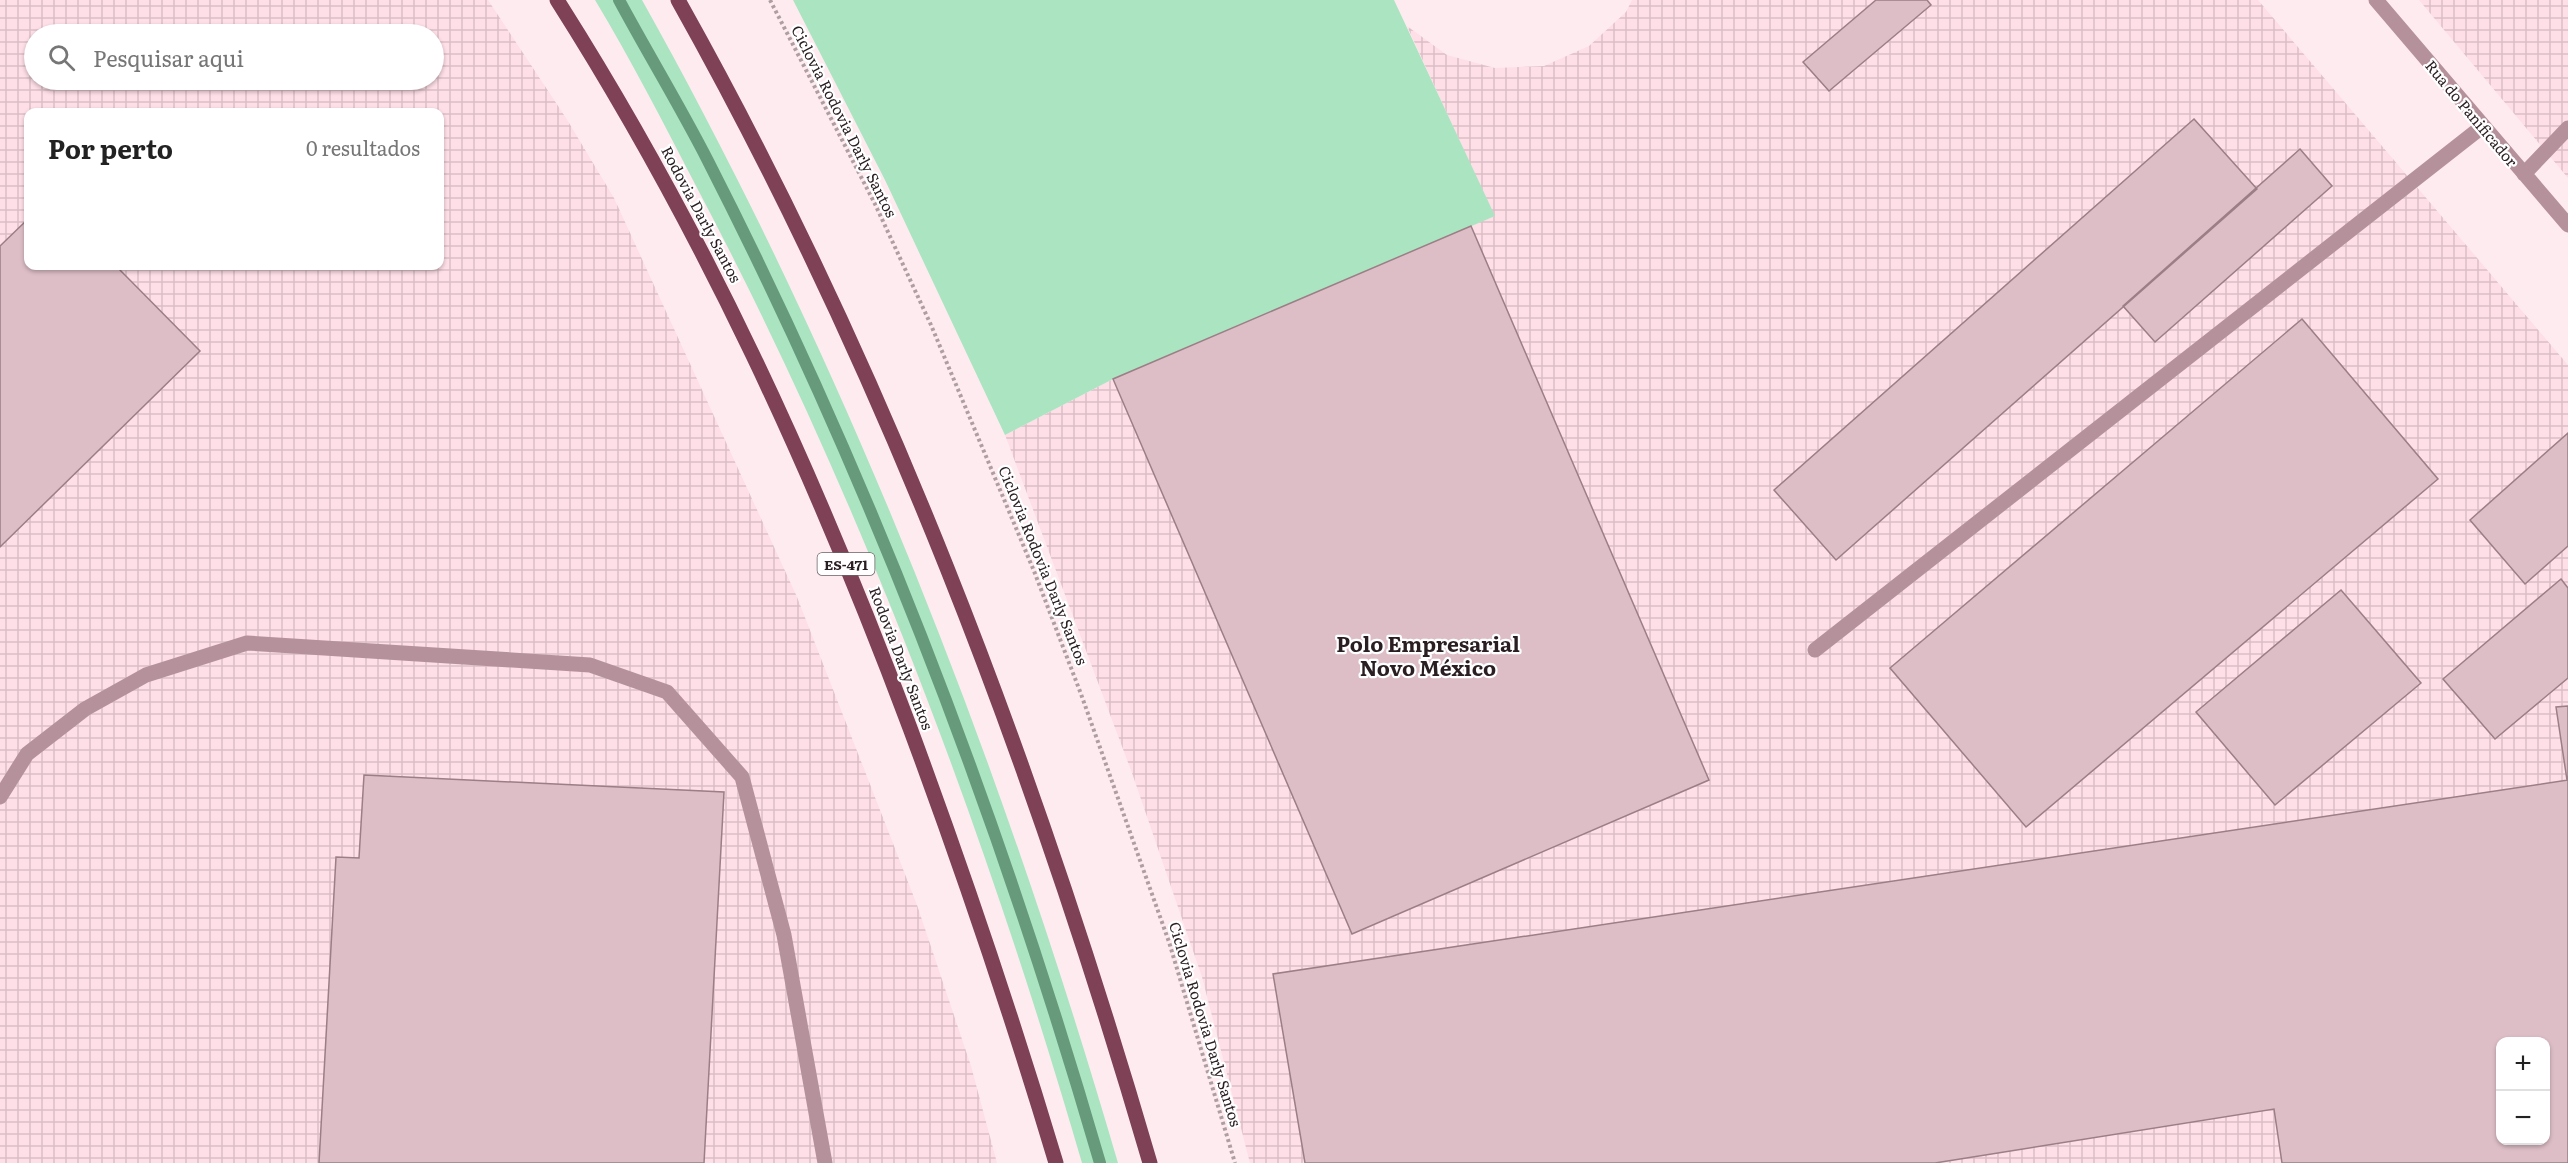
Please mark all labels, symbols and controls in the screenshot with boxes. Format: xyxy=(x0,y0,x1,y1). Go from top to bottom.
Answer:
street label: Ciclovia Rodovia Darly Santos xyxy=(786,21,904,221)
search box xyxy=(24,24,444,90)
icon: search xyxy=(45,41,78,74)
text: Pesquisar aqui xyxy=(93,41,244,74)
street label: Rua do Panificador xyxy=(2420,55,2524,171)
text: Por perto xyxy=(48,128,173,167)
text: 0 resultados xyxy=(306,132,420,162)
street label: Rodovia Darly Santos xyxy=(656,142,748,287)
street label: Ciclovia Rodovia Darly Santos xyxy=(993,462,1095,668)
road number: ES-471 xyxy=(818,553,874,575)
street label: Rodovia Darly Santos xyxy=(864,583,940,733)
district label: Polo Empresarial Novo México xyxy=(1336,627,1520,682)
street label: Ciclovia Rodovia Darly Santos xyxy=(1164,919,1248,1129)
map controls xyxy=(2496,1037,2550,1145)
button: + xyxy=(2496,1037,2550,1091)
button: − xyxy=(2496,1091,2550,1145)

